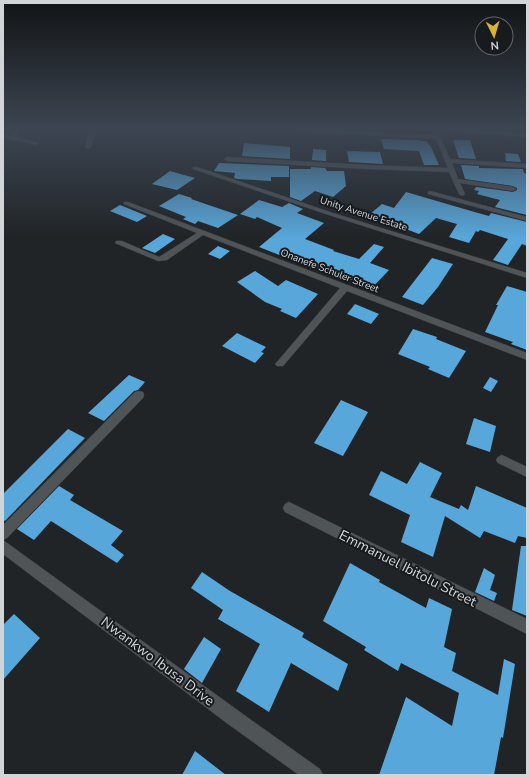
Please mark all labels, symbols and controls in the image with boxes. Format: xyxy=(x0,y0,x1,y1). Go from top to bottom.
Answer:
north arrow xyxy=(474,16,514,56)
text: N xyxy=(490,38,500,53)
street label: Unity Avenue Estate xyxy=(318,193,409,235)
street label: Onanefe Schuler Street xyxy=(278,246,381,296)
street label: Emmanuel Ibitolu Street xyxy=(336,525,480,611)
street label: Nwankwo Ibusa Drive xyxy=(97,612,218,710)

